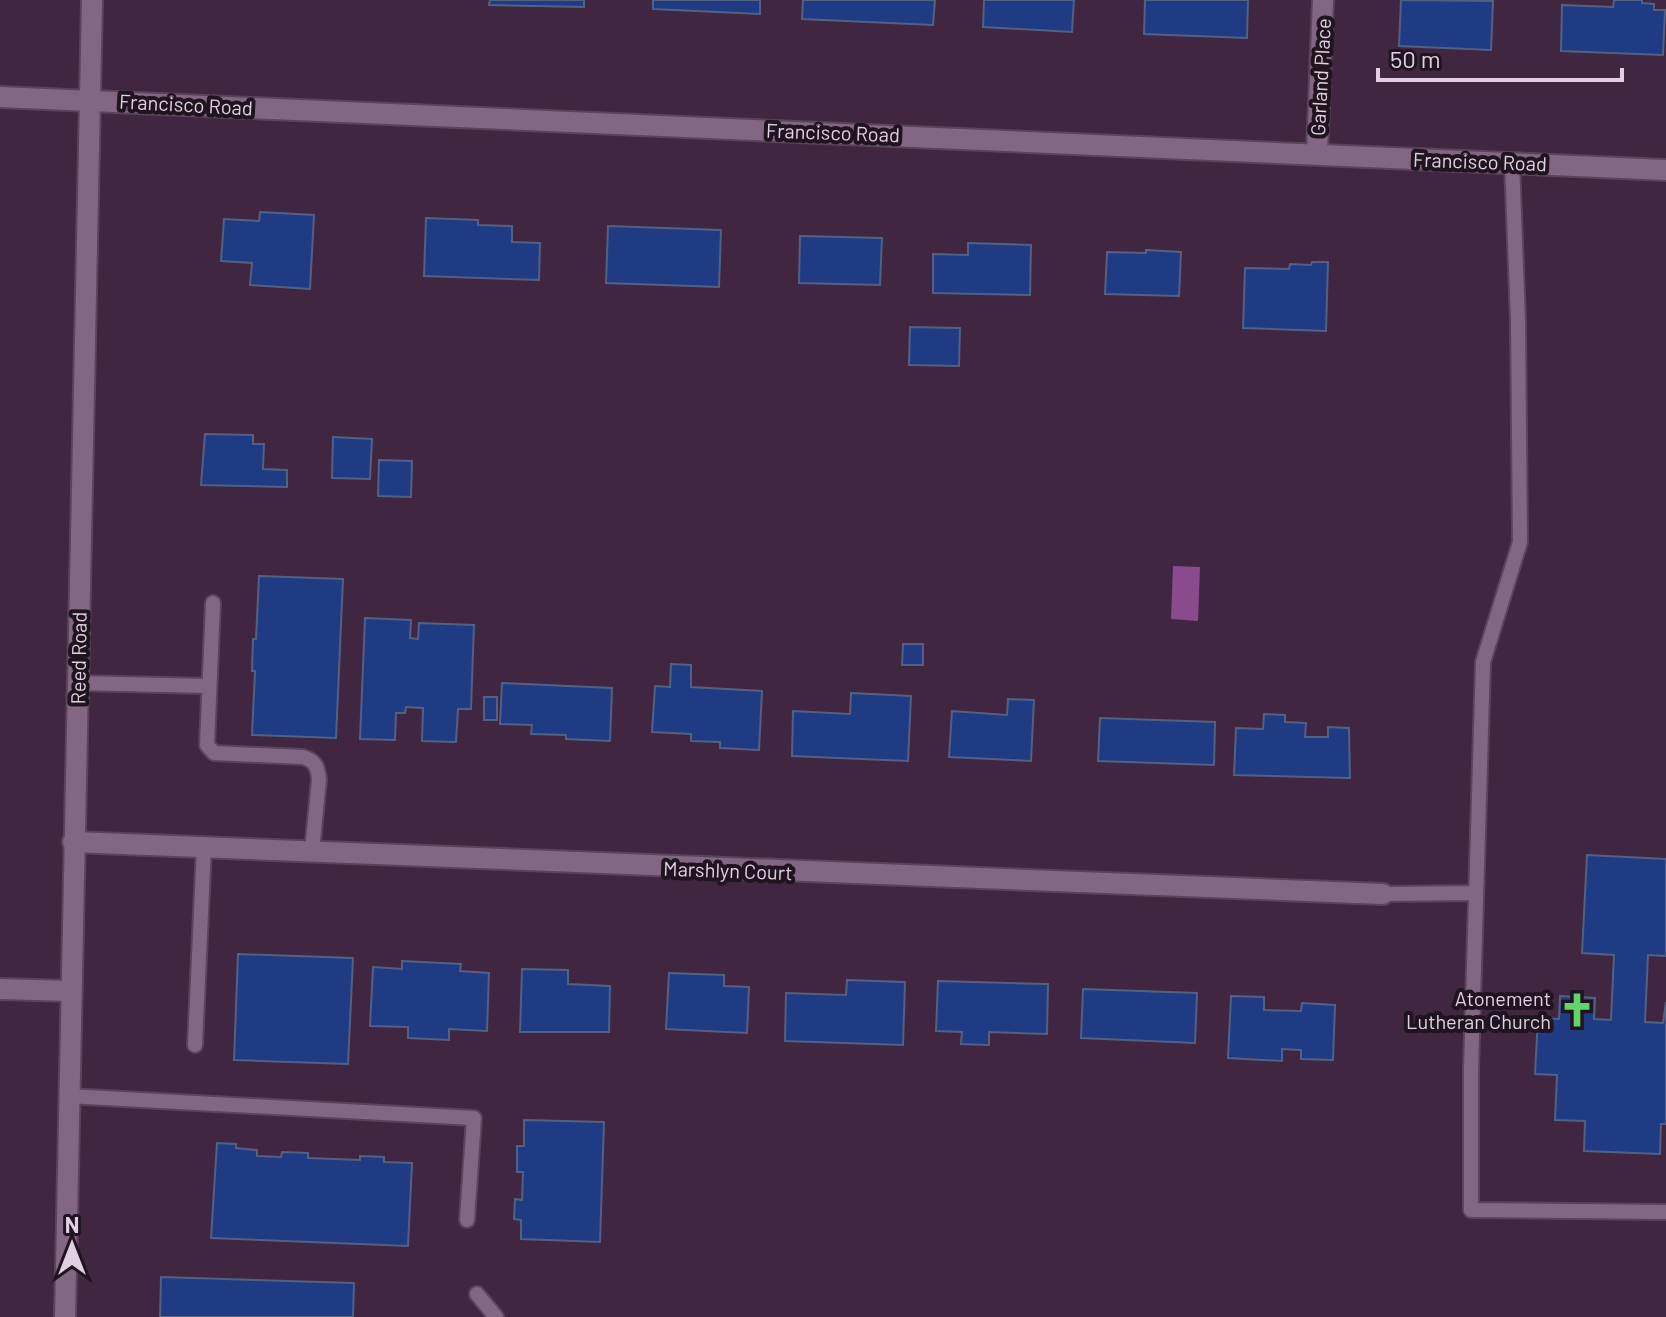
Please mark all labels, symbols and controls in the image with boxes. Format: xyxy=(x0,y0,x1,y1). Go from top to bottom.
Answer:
street label: Garland Place xyxy=(1305,18,1335,136)
scale bar xyxy=(1378,32,1622,82)
text: 50 m xyxy=(1390,44,1441,73)
street label: Francisco Road xyxy=(119,89,253,119)
street label: Francisco Road xyxy=(766,118,900,146)
street label: Francisco Road xyxy=(1413,147,1547,175)
street label: Reed Road xyxy=(65,611,91,705)
street label: Marshlyn Court xyxy=(663,856,793,884)
place label: Atonement Lutheran Church xyxy=(1406,986,1551,1033)
church icon: Atonement Lutheran Church xyxy=(1558,991,1596,1029)
north arrow xyxy=(32,1205,112,1285)
text: N xyxy=(65,1211,79,1237)

